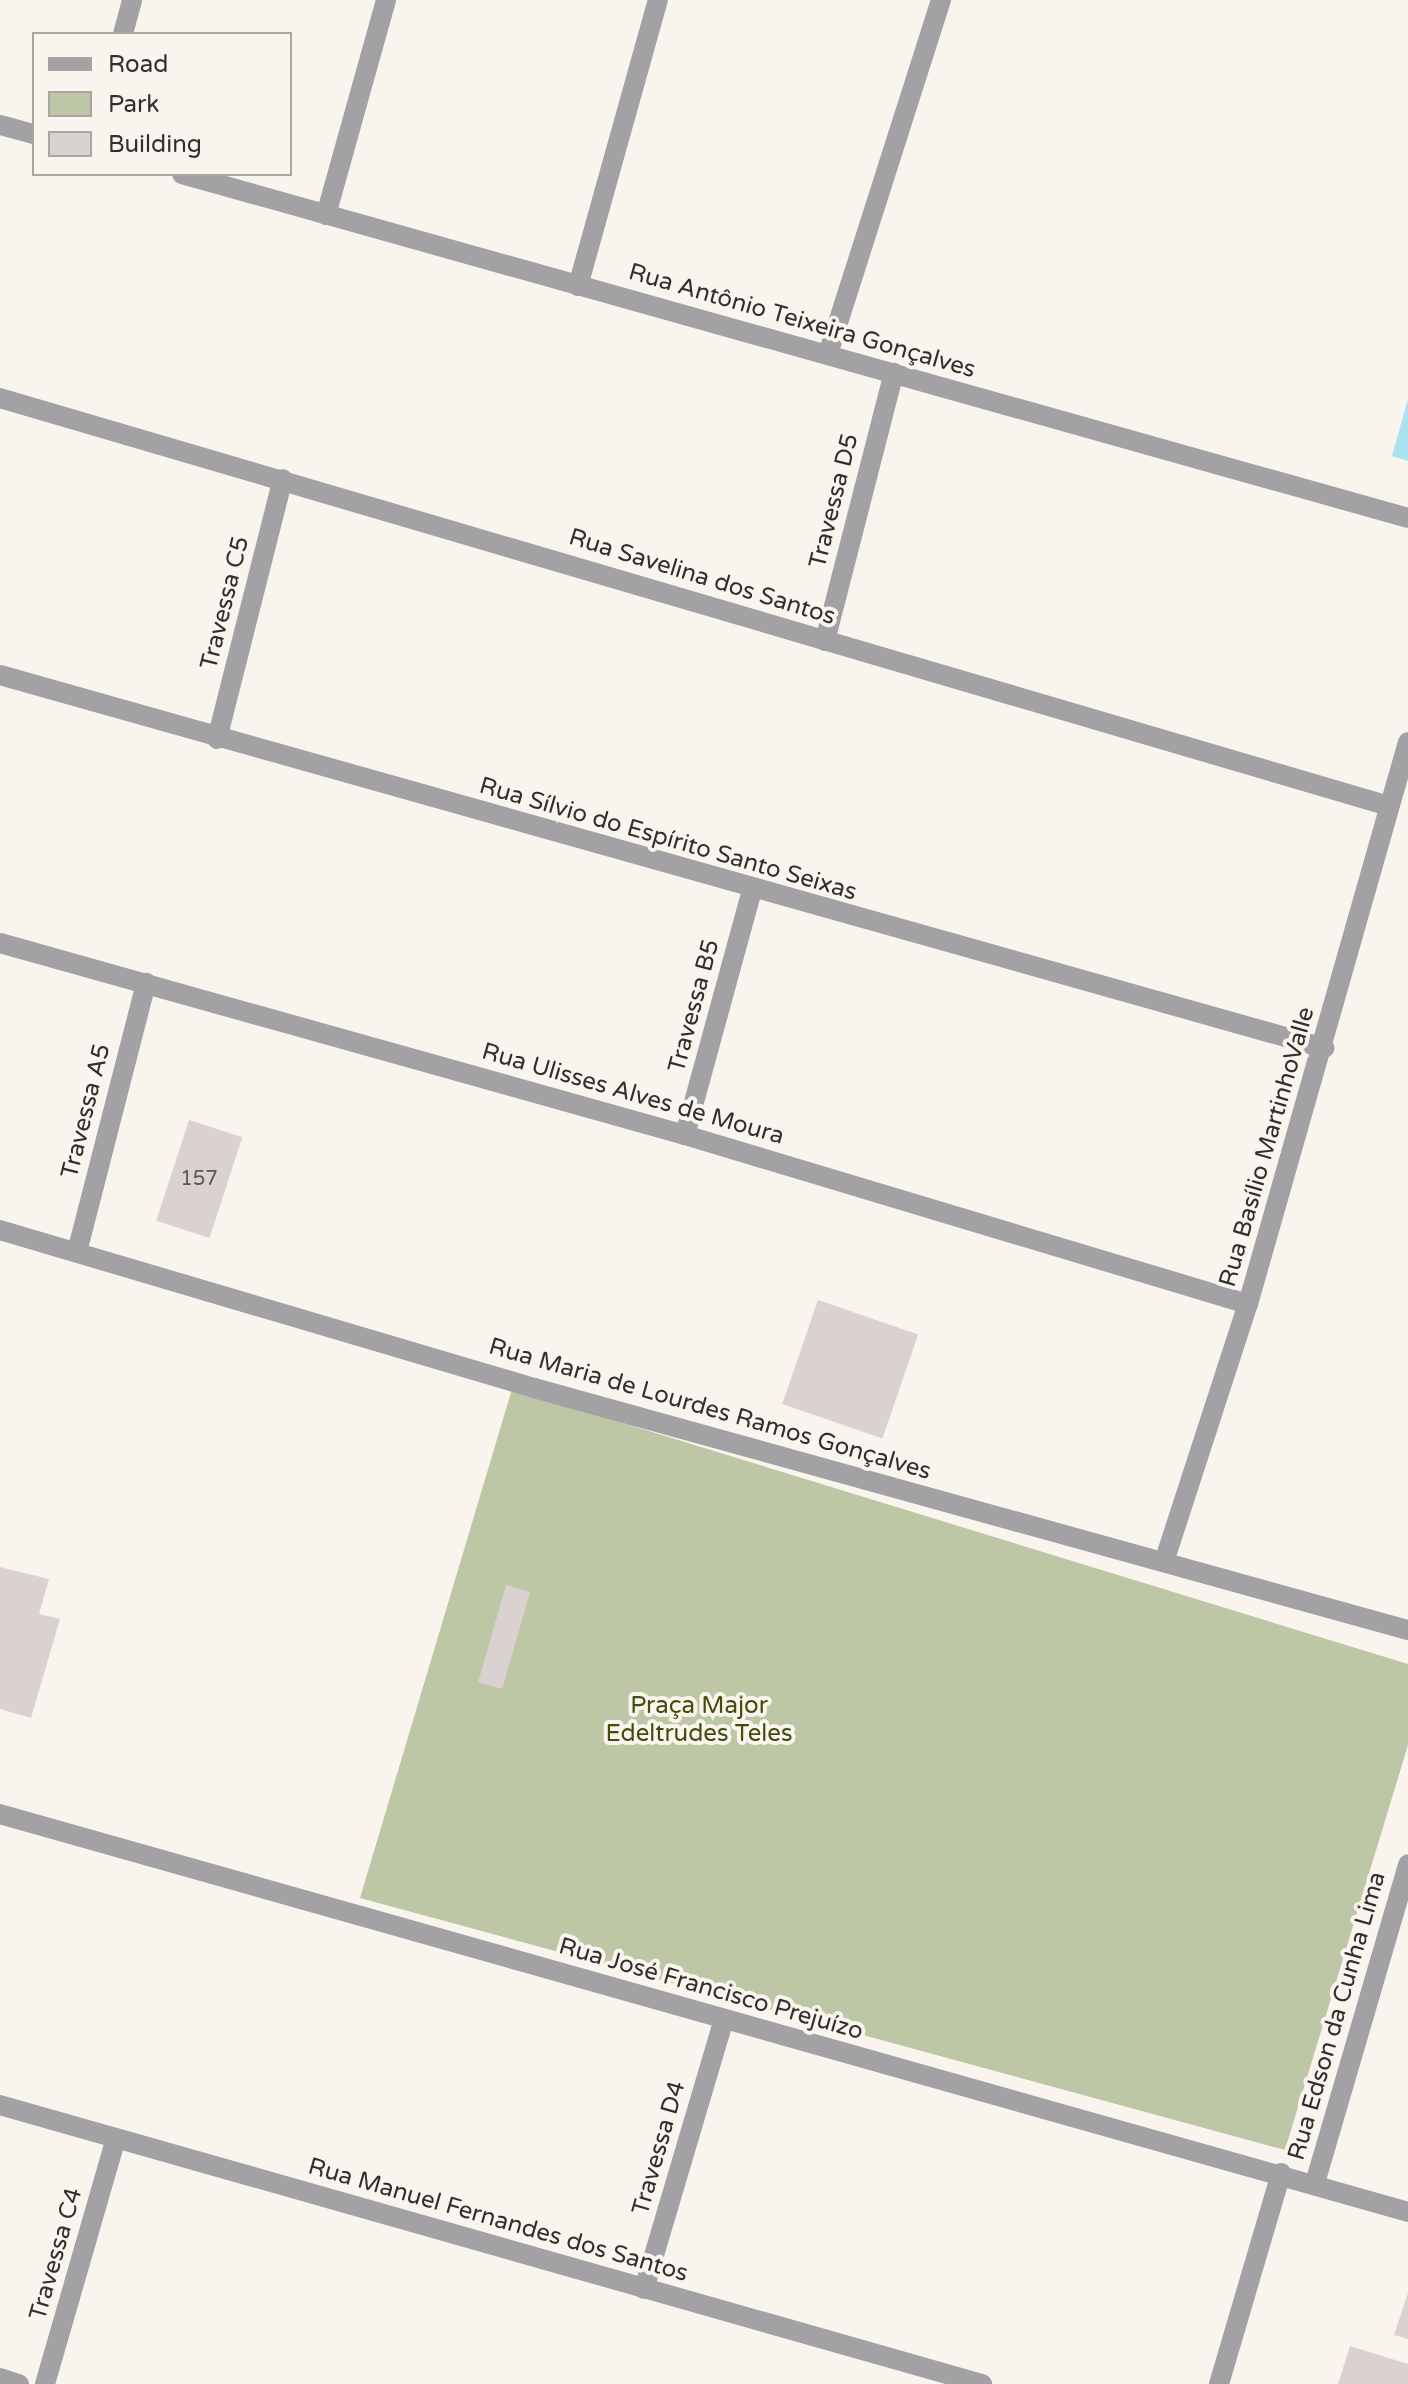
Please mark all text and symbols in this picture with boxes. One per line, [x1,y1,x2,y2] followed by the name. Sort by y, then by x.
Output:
[32,32,292,176] legend
[108,50,168,79] text: Road
[108,90,159,119] text: Park
[108,130,202,159] text: Building
[625,258,979,384] street label: Rua Antônio Teixeira Gonçalves
[803,431,865,571] street label: Travessa D5
[565,523,839,631] street label: Rua Savelina dos Santos
[195,533,255,673] street label: Travessa C5
[476,771,860,907] street label: Rua Sílvio do Espírito Santo Seixas
[662,936,726,1076] street label: Travessa B5
[1213,1004,1321,1290] street label: Rua Basílio MartinhoValle
[479,1037,787,1151] street label: Rua Ulisses Alves de Moura
[55,1041,117,1181] street label: Travessa A5
[180,1167,218,1191] house number: 157
[486,1332,934,1486] street label: Rua Maria de Lourdes Ramos Gonçalves
[606,1692,792,1748] park label: Praça Major Edeltrudes Teles
[1282,1868,1392,2164] street label: Rua Edson da Cunha Lima
[556,1932,866,2046] street label: Rua José Francisco Prejuízo
[626,2078,692,2218] street label: Travessa D4
[305,2152,691,2288] street label: Rua Manuel Fernandes dos Santos
[23,2185,89,2323] street label: Travessa C4

